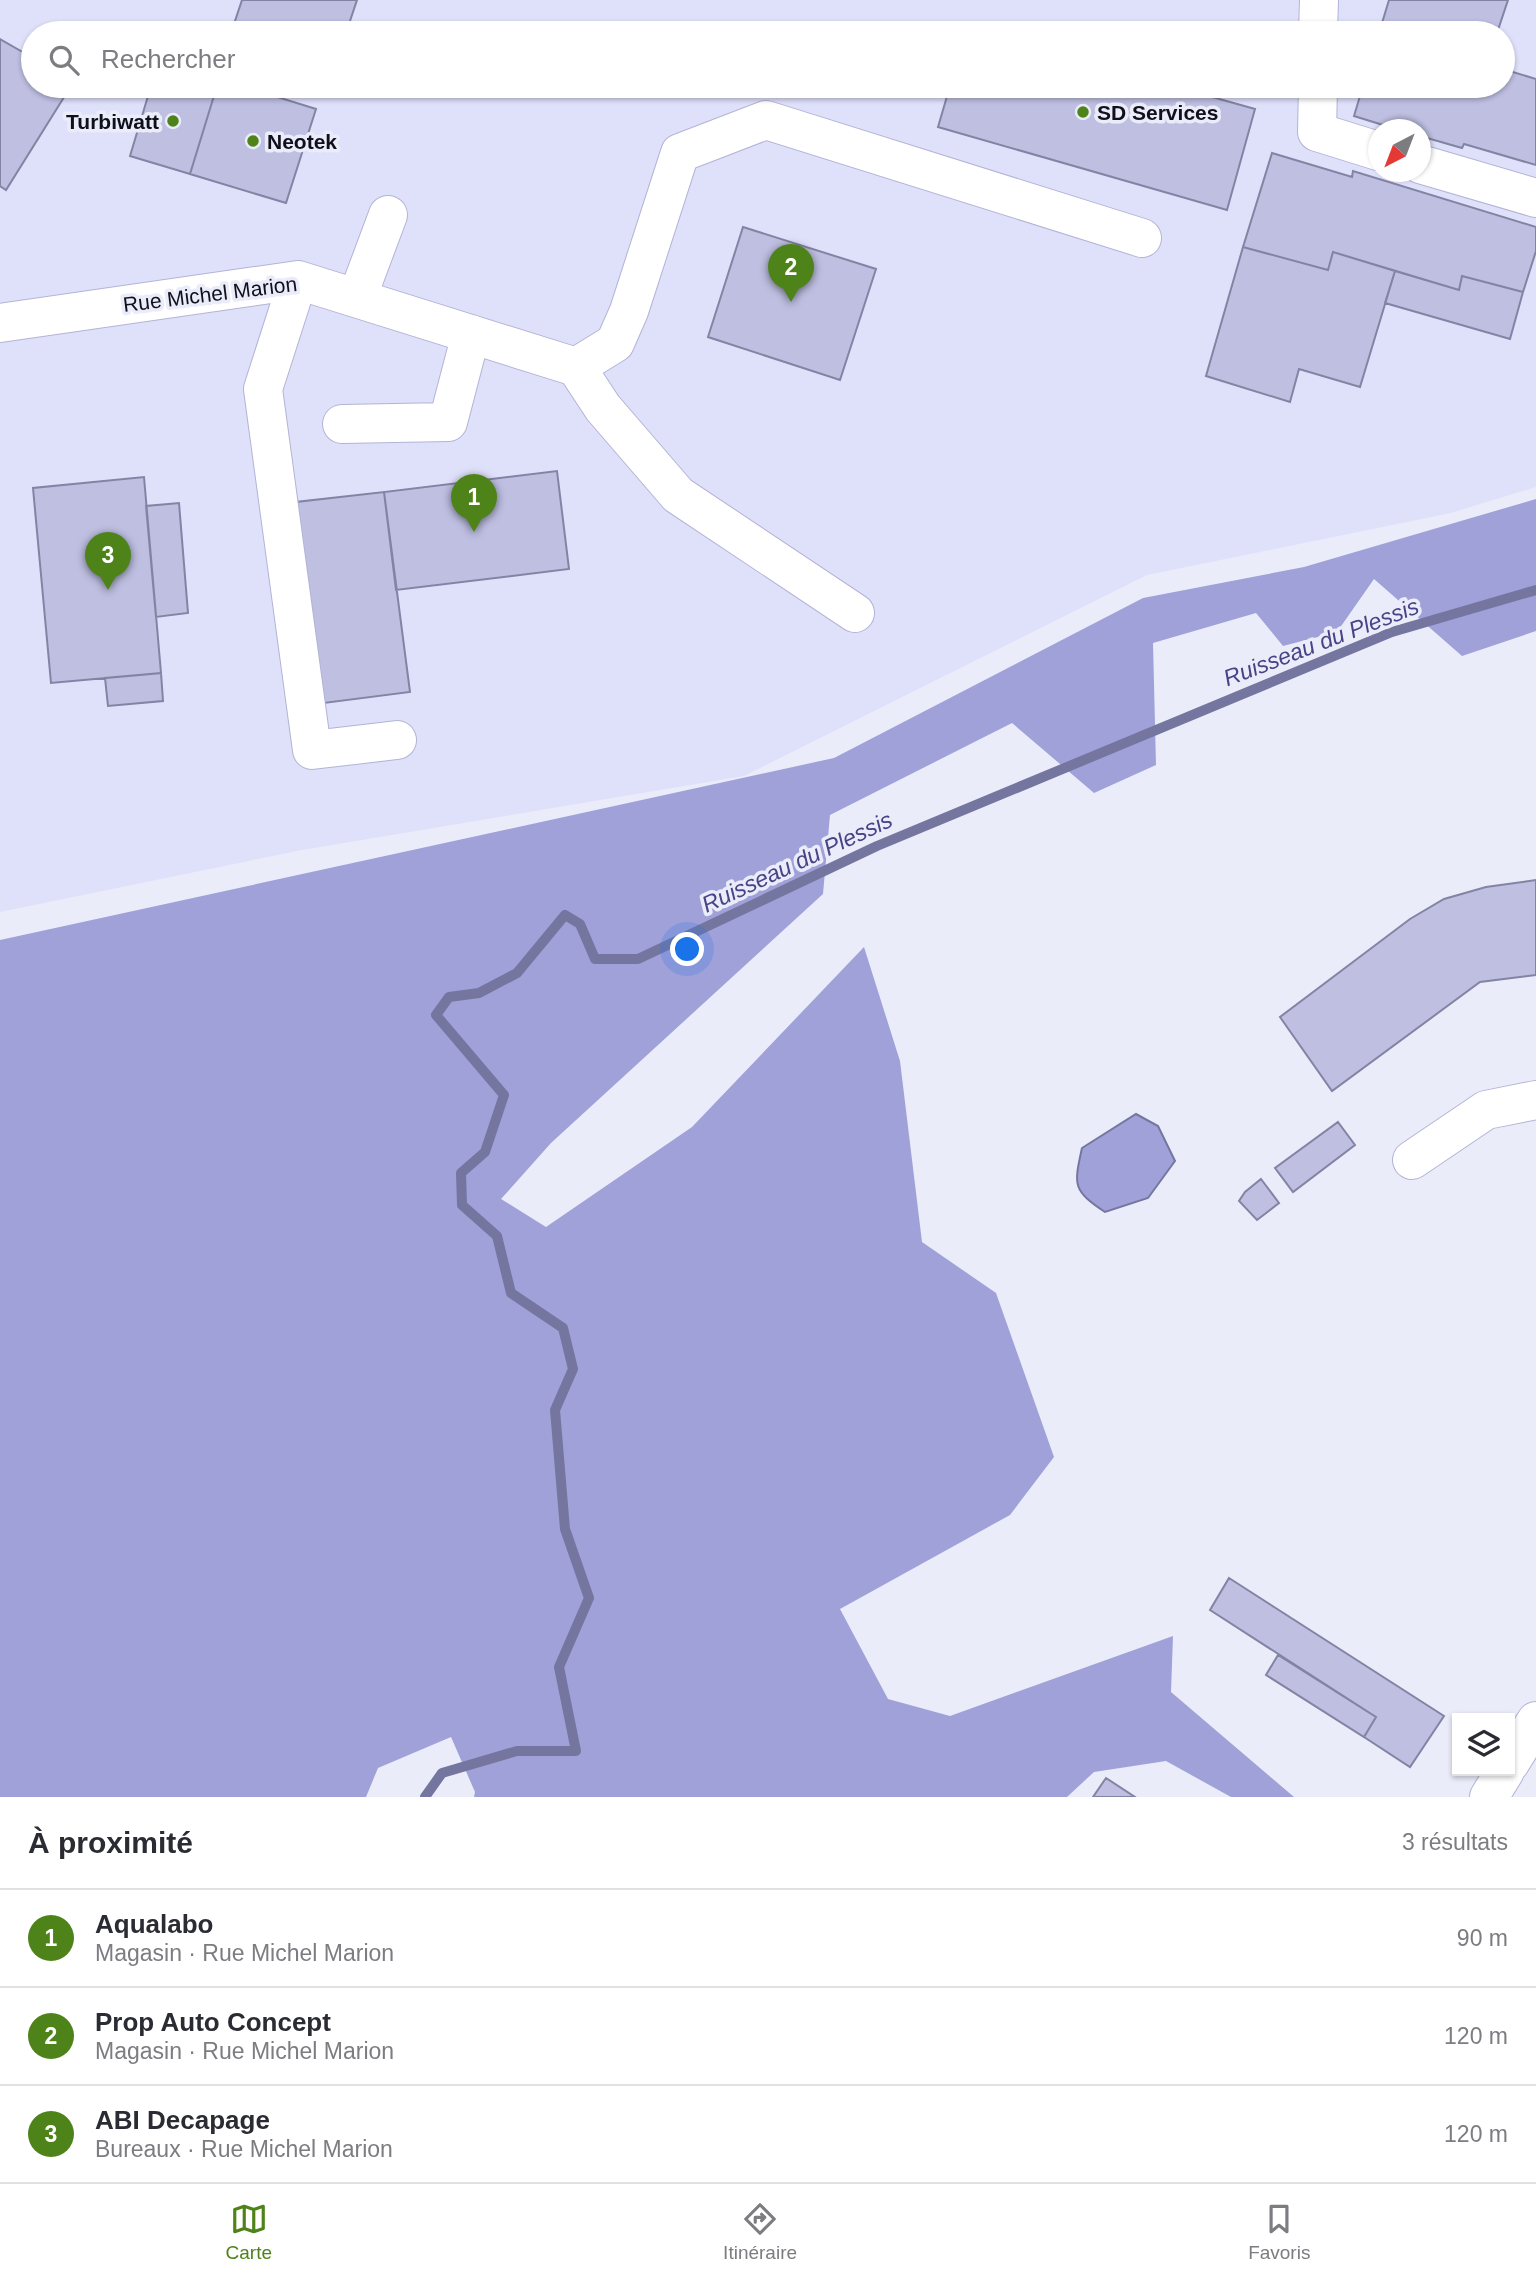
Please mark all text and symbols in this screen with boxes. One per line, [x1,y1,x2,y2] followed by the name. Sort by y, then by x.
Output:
[21,21,1515,98] search box
[45,41,83,79] icon: search
[101,44,235,74] text: Rechercher
[1097,101,1218,124] place label: SD Services
[1075,104,1091,120] marker: SD Services
[66,110,159,133] place label: Turbiwatt
[165,113,181,129] marker: Turbiwatt
[1368,119,1431,182] north arrow
[267,130,337,153] place label: Neotek
[245,133,261,149] marker: Neotek
[768,244,814,302] pin: 2
[122,272,298,316] street label: Rue Michel Marion
[451,474,497,532] pin: 1
[85,532,131,590] pin: 3
[1220,593,1423,691] water label: Ruisseau du Plessis
[698,806,897,918] water label: Ruisseau du Plessis
[670,932,704,966] your location
[1452,1713,1515,1776] map controls
[1452,1713,1515,1776] button: layers
[28,1826,193,1859] text: À proximité
[1402,1829,1508,1855] text: 3 résultats
[95,1909,213,1939] text: Aqualabo
[45,1925,57,1951] text: 1
[1457,1925,1508,1951] text: 90 m
[95,1940,394,1966] text: Magasin · Rue Michel Marion
[95,2007,331,2037] text: Prop Auto Concept
[45,2023,57,2049] text: 2
[1444,2023,1508,2049] text: 120 m
[95,2038,394,2064] text: Magasin · Rue Michel Marion
[95,2105,270,2135] text: ABI Decapage
[45,2121,57,2147] text: 3
[1444,2121,1508,2147] text: 120 m
[95,2136,393,2162] text: Bureaux · Rue Michel Marion
[226,2200,272,2264] tab: Carte
[723,2200,797,2264] tab: Itinéraire
[1248,2200,1310,2264] tab: Favoris

